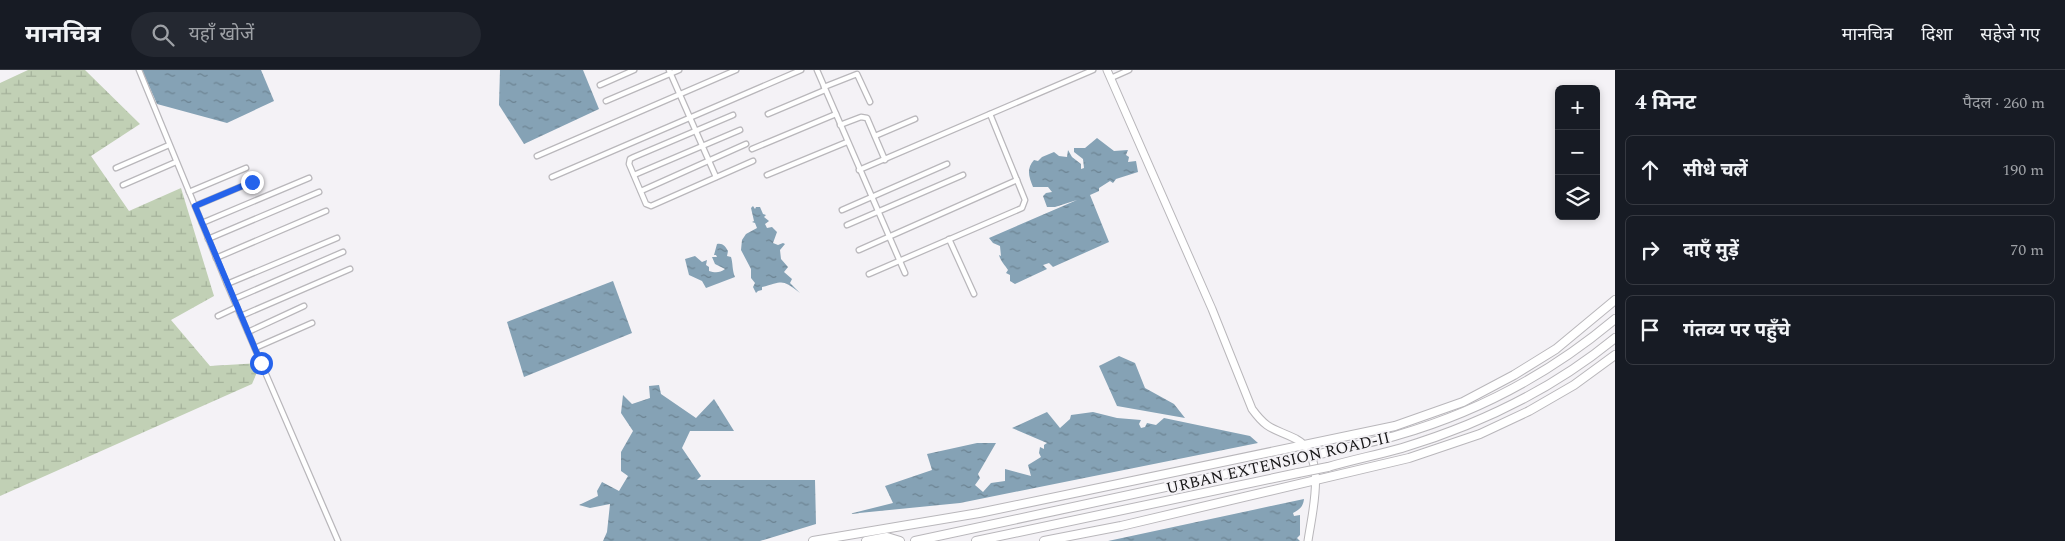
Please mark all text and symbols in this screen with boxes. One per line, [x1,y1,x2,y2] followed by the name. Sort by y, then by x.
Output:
[131,12,481,57] search box
[25,17,101,53] text: मानचित्र
[189,20,254,49] text: यहाँ खोजें
[149,21,177,49] icon: search
[1842,21,1893,48] text: मानचित्र
[1921,21,1952,48] text: दिशा
[1980,21,2040,48] text: सहेजे गए
[1555,85,1600,220] map controls
[1555,85,1600,130] button: +
[1635,87,1696,119] text: 4 मिनट
[1963,91,2045,115] text: पैदल · 260 m
[1555,130,1600,175] button: −
[1636,156,1664,184] icon: ahead
[1683,156,1748,185] text: सीधे चलें
[2002,158,2044,182] text: 190 m
[241,171,264,194] route end
[1555,175,1600,220] button: layers
[1636,236,1664,264] icon: right
[1683,236,1739,265] text: दाएँ मुड़ें
[2010,238,2044,262] text: 70 m
[1636,316,1664,344] icon: arrive
[1683,316,1790,345] text: गंतव्य पर पहुँचे
[250,352,273,375] route start
[1164,426,1392,500] street label: URBAN EXTENSION ROAD-II

